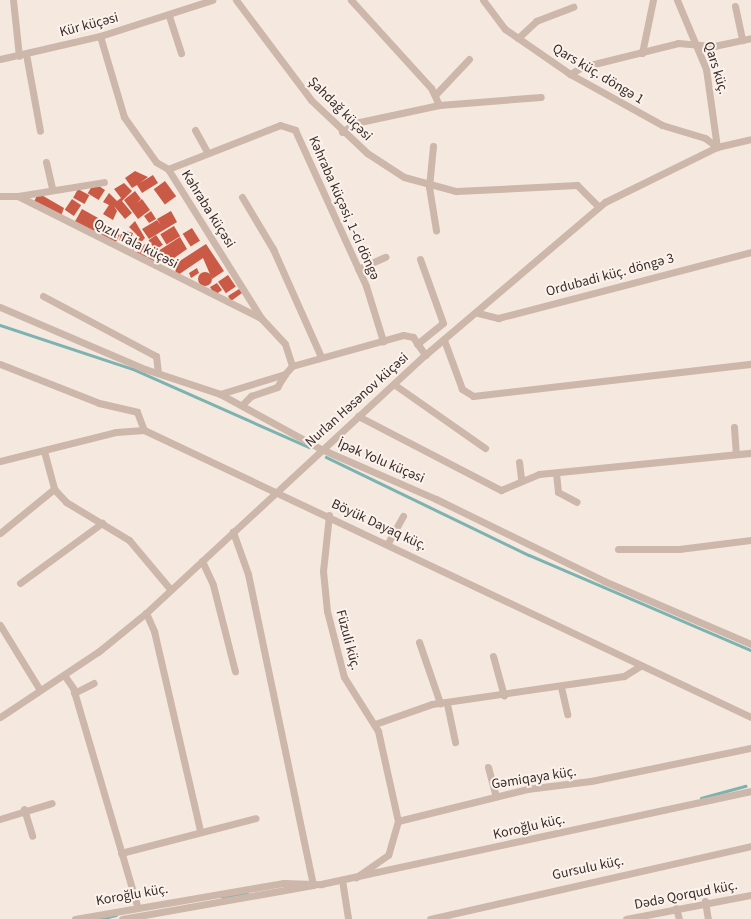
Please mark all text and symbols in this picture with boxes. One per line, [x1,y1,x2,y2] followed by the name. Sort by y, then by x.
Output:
[58,9,120,41] street label: Kür küçəsi
[549,40,647,108] street label: Qars küç. döngə 1
[700,40,732,96] street label: Qars küç.
[304,73,376,145] street label: Şahdağ küçəsi
[305,133,383,283] street label: Kəhraba küçəsi, 1-ci döngə
[177,167,239,251] street label: Kəhraba küçəsi
[91,216,181,272] street label: Qızıl Tala küçəsi
[544,250,676,300] street label: Ordubadi küç. döngə 3
[302,349,412,451] street label: Nurlan Həsənov küçəsi
[335,435,427,487] street label: İpək Yolu küçəsi
[329,496,429,554] street label: Böyük Dayaq küç.
[332,608,364,672] street label: Füzuli küç.
[490,763,578,793] street label: Gəmiqaya küç.
[491,811,567,843] street label: Koroğlu küç.
[551,852,625,884] street label: Gursulu küç.
[633,877,739,913] street label: Dədə Qorqud küç.
[95,880,169,910] street label: Koroğlu küç.

